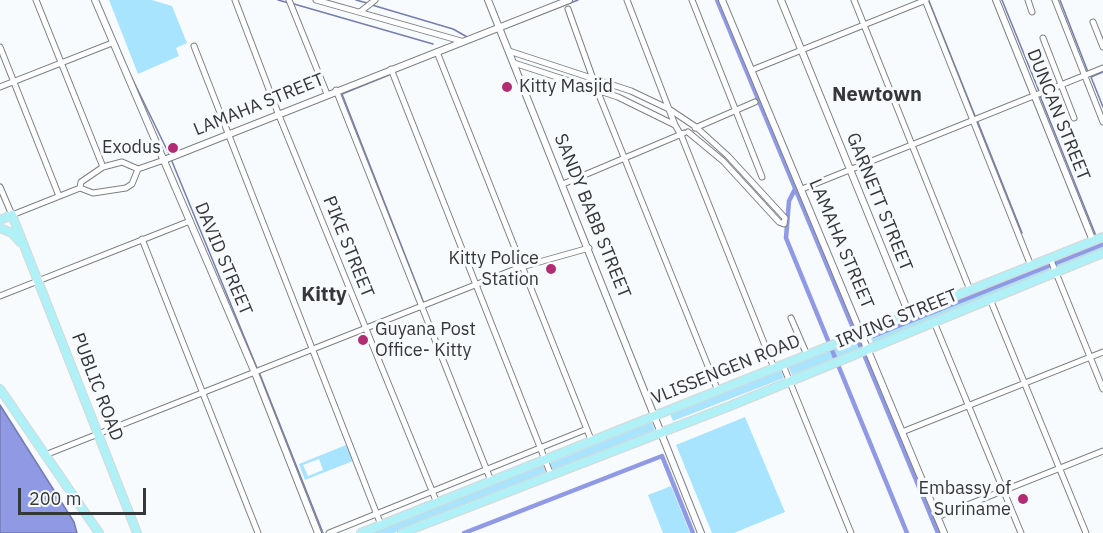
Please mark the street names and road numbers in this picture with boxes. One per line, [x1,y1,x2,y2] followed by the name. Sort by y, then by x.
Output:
[1022,46,1094,184] street label: DUNCAN STREET
[191,69,327,141] street label: LAMAHA STREET
[841,130,917,274] street label: GARNETT STREET
[549,131,635,301] street label: SANDY BABB STREET
[804,176,878,312] street label: LAMAHA STREET
[318,193,378,301] street label: PIKE STREET
[190,199,256,319] street label: DAVID STREET
[833,285,961,353] street label: IRVING STREET
[67,330,127,444] street label: PUBLIC ROAD
[648,330,804,410] street label: VLISSENGEN ROAD

